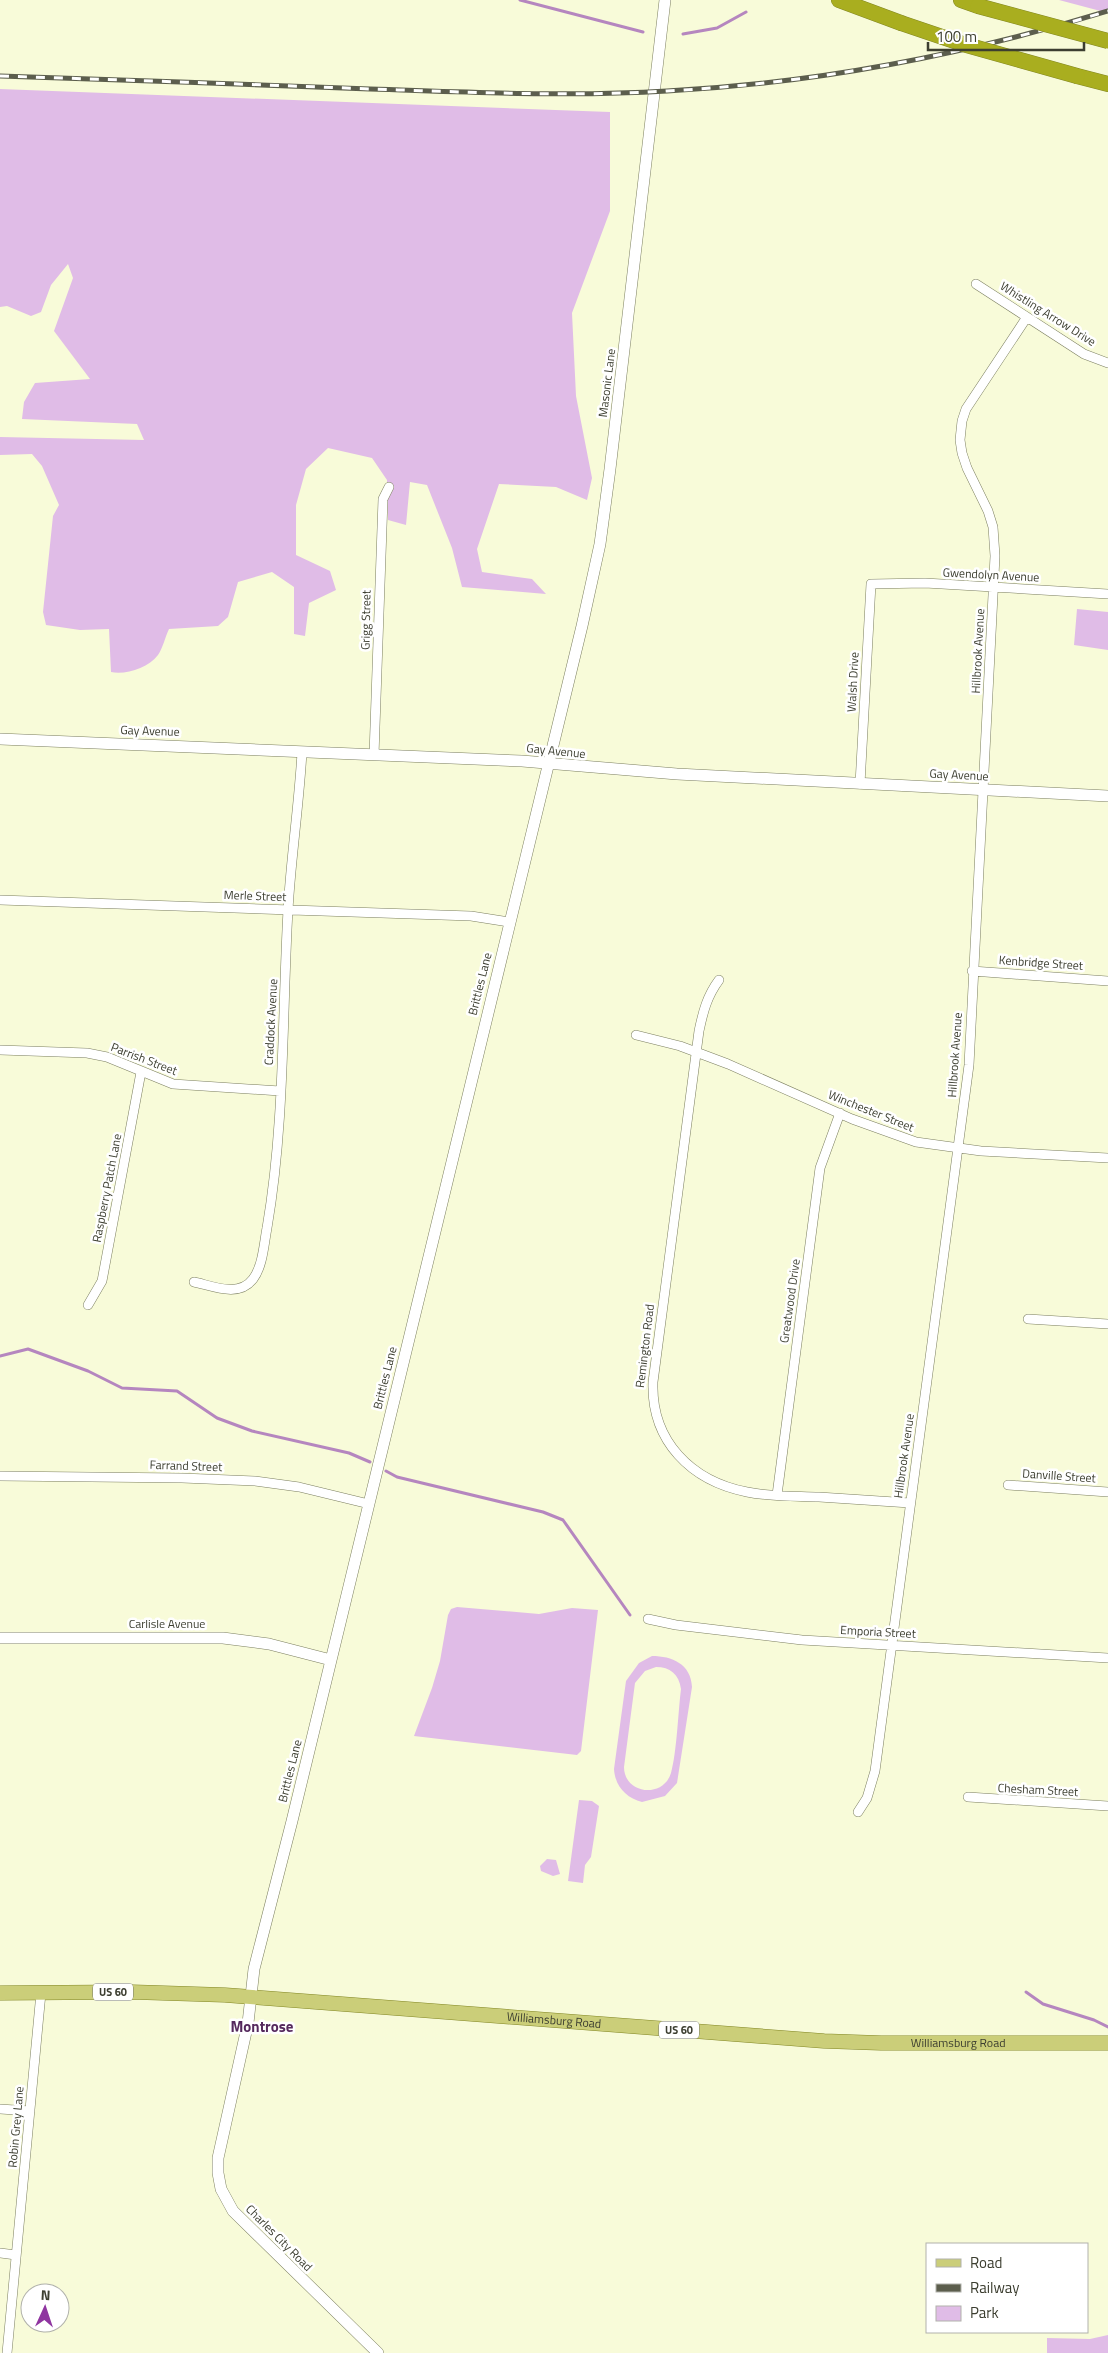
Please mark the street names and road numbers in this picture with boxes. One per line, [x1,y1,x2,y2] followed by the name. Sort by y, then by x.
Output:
[997,276,1100,351] street label: Whistling Arrow Drive
[593,347,620,418] street label: Masonic Lane
[942,562,1040,587] street label: Gwendolyn Avenue
[355,589,376,650] street label: Grigg Street
[966,608,989,694] street label: Hillbrook Avenue
[841,651,864,713] street label: Walsh Drive
[120,720,180,741] street label: Gay Avenue
[526,738,587,763] street label: Gay Avenue
[929,763,989,786] street label: Gay Avenue
[223,885,287,906] street label: Merle Street
[998,950,1085,975] street label: Kenbridge Street
[463,951,496,1017] street label: Brittles Lane
[259,978,282,1066] street label: Craddock Avenue
[942,1012,967,1098] street label: Hillbrook Avenue
[108,1037,181,1080] street label: Parrish Street
[825,1085,918,1137] street label: Winchester Street
[87,1132,126,1244] street label: Raspberry Patch Lane
[774,1258,805,1344] street label: Greatwood Drive
[630,1303,659,1389] street label: Remington Road
[368,1345,401,1411] street label: Brittles Lane
[888,1412,919,1499] street label: Hillbrook Avenue
[149,1455,223,1476] street label: Farrand Street
[1022,1463,1097,1488] street label: Danville Street
[129,1614,205,1633] street label: Carlisle Avenue
[840,1620,917,1643] street label: Emporia Street
[273,1738,306,1804] street label: Brittles Lane
[997,1778,1080,1801] street label: Chesham Street
[93,1984,133,2000] road number: US 60
[506,2007,602,2033] street label: Williamsburg Road
[659,2022,699,2038] road number: US 60
[911,2033,1006,2052] street label: Williamsburg Road
[2,2085,29,2168] street label: Robin Grey Lane
[242,2200,317,2275] street label: Charles City Road

